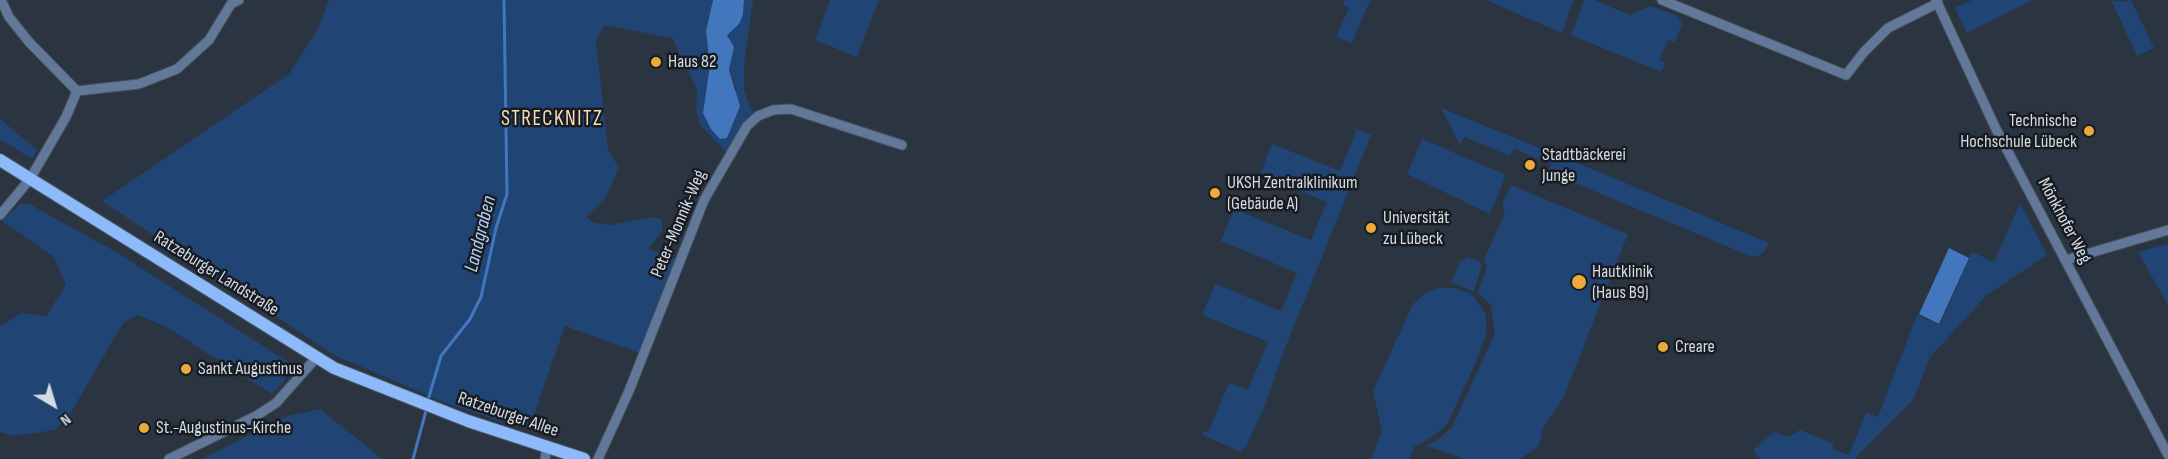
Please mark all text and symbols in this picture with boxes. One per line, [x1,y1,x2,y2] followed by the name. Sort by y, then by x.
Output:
[668,51,716,73] place label: Haus 82
[649,55,663,69] marker: Haus 82
[501,107,603,133] district label: STRECKNITZ
[1960,110,2077,152] place label: Technische Hochschule Lübeck
[2082,124,2096,138] marker: Technische Hochschule Lübeck
[1542,144,1626,186] place label: Stadtbäckerei Junge
[1523,158,1537,172] marker: Stadtbäckerei Junge
[647,167,711,281] street label: Peter-Monnik-Weg
[1227,172,1357,214] place label: UKSH Zentralklinikum (Gebäude A)
[2032,175,2096,267] street label: Mönkhofer Weg
[1208,186,1222,200] marker: UKSH Zentralklinikum (Gebäude A)
[460,193,502,275] water label: Landgraben
[1383,207,1450,250] place label: Universität zu Lübeck
[1364,221,1378,235] marker: Universität zu Lübeck
[149,227,283,321] street label: Ratzeburger Landstraße
[1592,261,1653,304] place label: Hautklinik (Haus B9)
[1570,273,1588,291] marker: Hautklinik (Haus B9)
[1675,336,1715,358] place label: Creare
[1656,340,1670,354] marker: Creare
[198,358,303,380] place label: Sankt Augustinus
[179,362,193,376] marker: Sankt Augustinus
[24,375,84,435] north arrow
[455,388,561,442] street label: Ratzeburger Allee
[56,409,75,430] text: N
[156,417,291,439] place label: St.-Augustinus-Kirche
[137,421,151,435] marker: St.-Augustinus-Kirche

